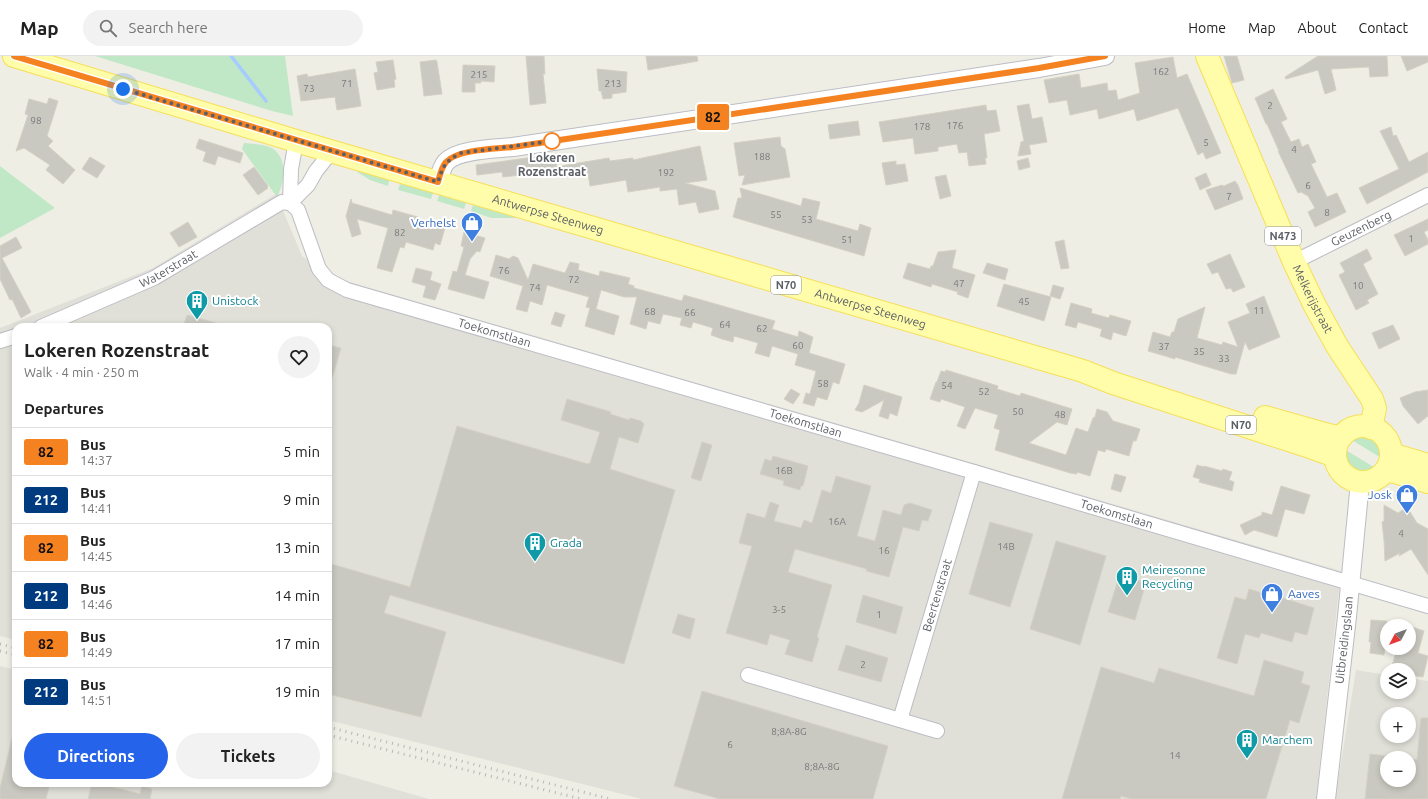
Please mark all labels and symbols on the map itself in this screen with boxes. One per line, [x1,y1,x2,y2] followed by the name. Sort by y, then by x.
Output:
[1153,66,1169,77] house number: 162
[471,69,487,80] house number: 215
[341,78,353,89] house number: 71
[605,78,621,89] house number: 213
[113,79,133,99] your location
[303,83,315,94] house number: 73
[1267,100,1273,111] house number: 2
[695,104,731,130] line badge: 82
[30,115,42,126] house number: 98
[947,120,964,131] house number: 176
[914,121,931,132] house number: 178
[543,132,561,150] marker: Lokeren Rozenstraat
[1203,137,1209,148] house number: 5
[1291,144,1297,155] house number: 4
[518,151,586,178] place label: Lokeren Rozenstraat
[754,151,771,162] house number: 188
[658,167,674,178] house number: 192
[1305,180,1311,191] house number: 6
[1226,191,1232,202] house number: 7
[491,192,605,237] street label: Antwerpse Steenweg
[1324,207,1330,218] house number: 8
[1329,208,1393,248] street label: Geuzenberg
[770,209,782,220] house number: 55
[459,210,485,243] shop icon: Verhelst
[801,214,813,225] house number: 53
[411,216,456,229] place label: Verhelst
[394,227,406,238] house number: 82
[1265,227,1301,245] road number: N473
[1408,233,1414,244] house number: 1
[841,234,853,245] house number: 51
[137,247,200,290] street label: Waterstraat
[1290,263,1336,335] street label: Melkerijstraat
[498,265,510,276] house number: 76
[568,274,580,285] house number: 72
[771,276,801,294] road number: N70
[953,278,965,289] house number: 47
[1352,280,1364,291] house number: 10
[529,282,541,293] house number: 74
[813,286,928,331] street label: Antwerpse Steenweg
[184,288,210,321] building icon: Unistock
[212,294,259,307] place label: Unistock
[1018,296,1030,307] house number: 45
[1253,305,1265,316] house number: 11
[644,306,656,317] house number: 68
[684,307,696,318] house number: 66
[457,316,533,349] street label: Toekomstlaan
[719,319,731,330] house number: 64
[756,323,768,334] house number: 62
[792,340,804,351] house number: 60
[1158,341,1170,352] house number: 37
[1193,346,1205,357] house number: 35
[1218,353,1230,364] house number: 33
[817,378,829,389] house number: 58
[941,380,953,391] house number: 54
[978,386,990,397] house number: 52
[768,406,844,439] street label: Toekomstlaan
[1012,406,1024,417] house number: 50
[1054,409,1066,420] house number: 48
[1226,416,1256,434] road number: N70
[775,465,793,476] house number: 16B
[1394,482,1420,515] shop icon: Josk
[1368,488,1392,501] place label: Josk
[1079,497,1155,531] street label: Toekomstlaan
[828,516,846,527] house number: 16A
[1398,528,1404,539] house number: 4
[522,530,548,563] building icon: Grada
[550,536,582,549] place label: Grada
[997,541,1015,552] house number: 14B
[878,545,890,556] house number: 16
[920,557,954,633] street label: Beertenstraat
[1142,563,1206,590] place label: Meiresonne Recycling
[1114,564,1140,597] building icon: Meiresonne Recycling
[1259,581,1285,614] shop icon: Aaves
[1288,587,1320,600] place label: Aaves
[1332,595,1355,685] street label: Uitbreidingslaan
[772,604,786,615] house number: 3-5
[876,609,882,620] house number: 1
[1380,619,1416,655] north arrow
[860,659,866,670] house number: 2
[771,726,807,737] house number: 8;8A-8G
[1234,727,1260,760] building icon: Marchem
[1262,733,1313,746] place label: Marchem
[727,739,733,750] house number: 6
[1169,750,1181,761] house number: 14
[804,761,840,772] house number: 8;8A-8G

